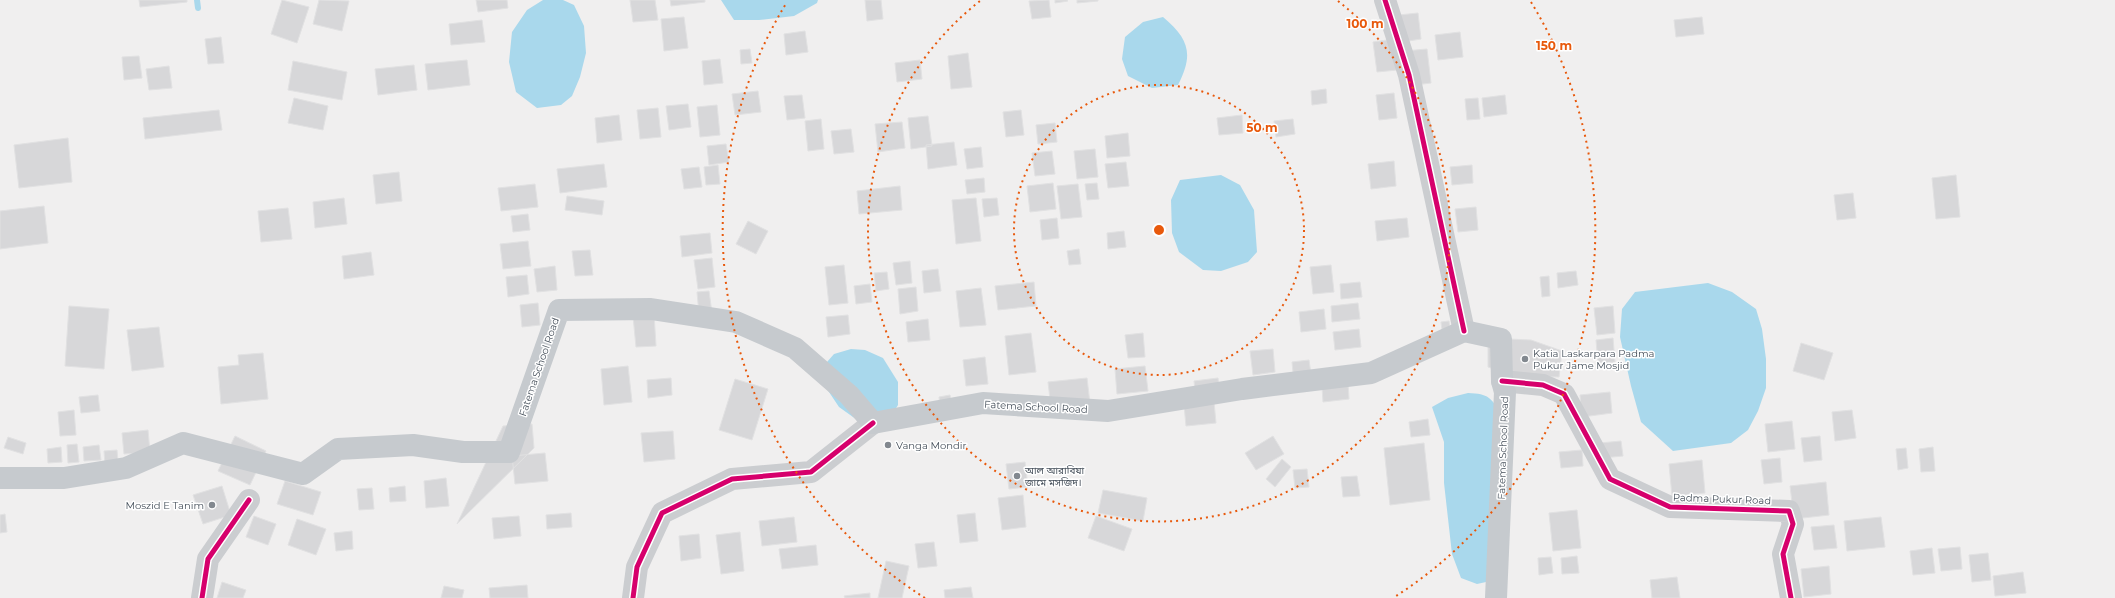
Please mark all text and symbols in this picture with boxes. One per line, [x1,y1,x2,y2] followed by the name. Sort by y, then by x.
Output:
[1347,16,1383,31] text: 100 m
[1536,38,1572,53] text: 150 m
[1246,120,1278,135] text: 50 m
[1152,223,1166,237] centre of rings
[516,316,562,418] street label: Fatema School Road
[1533,347,1655,372] place label: Katia Laskarpara Padma Pukur Jame Mosjid
[1520,354,1530,364] marker: Katia Laskarpara Padma Pukur Jame Mosjid
[1495,396,1511,500] street label: Fatema School Road
[984,398,1088,416] street label: Fatema School Road
[896,439,967,452] place label: Vanga Mondir
[883,440,893,450] marker: Vanga Mondir
[1024,464,1085,489] place label: আল আরাবিয়া জামে মসজিদ।
[1012,471,1022,481] marker: আল আরাবিয়া জামে মসজিদ।
[1673,491,1771,507] street label: Padma Pukur Road
[125,499,204,512] place label: Moszid E Tanim
[207,500,217,510] marker: Moszid E Tanim

